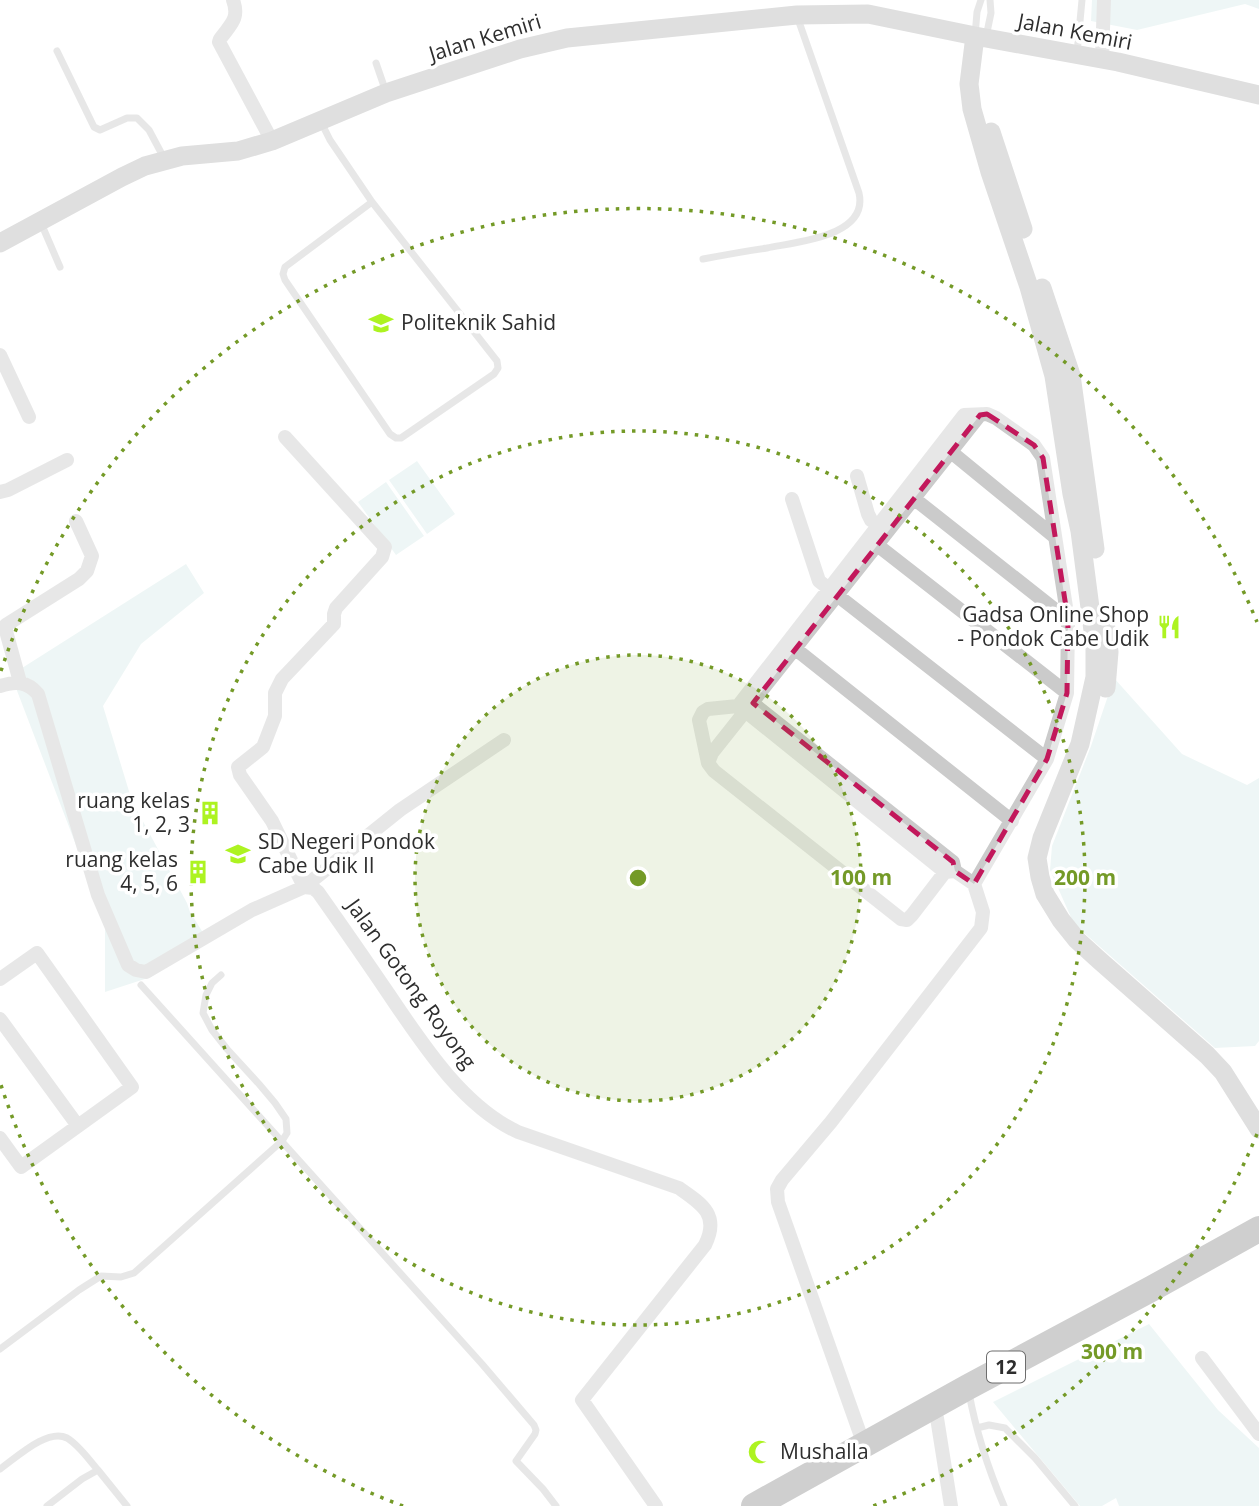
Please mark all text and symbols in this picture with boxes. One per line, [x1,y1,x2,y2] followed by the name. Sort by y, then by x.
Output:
[1014,6,1135,56] street label: Jalan Kemiri
[423,7,544,68] street label: Jalan Kemiri
[401,308,556,336] place label: Politeknik Sahid
[367,309,395,337] school or university icon: Politeknik Sahid
[957,600,1149,652] place label: Gadsa Online Shop - Pondok Cabe Udik
[1155,613,1183,641] restaurant icon: Gadsa Online Shop - Pondok Cabe Udik
[77,786,190,838] place label: ruang kelas 1, 2, 3
[196,799,224,827] building icon: ruang kelas 1, 2, 3
[258,827,435,879] place label: SD Negeri Pondok Cabe Udik II
[224,840,252,868] school or university icon: SD Negeri Pondok Cabe Udik II
[65,845,178,897] place label: ruang kelas 4, 5, 6
[184,858,212,886] building icon: ruang kelas 4, 5, 6
[830,863,892,891] text: 100 m
[1054,863,1116,891] text: 200 m
[626,866,650,890] centre of rings
[340,891,483,1074] street label: Jalan Gotong Royong
[1081,1337,1143,1365] text: 300 m
[987,1352,1025,1382] road number: 12
[780,1437,869,1465] place label: Mushalla
[746,1438,774,1466] mosque icon: Mushalla

